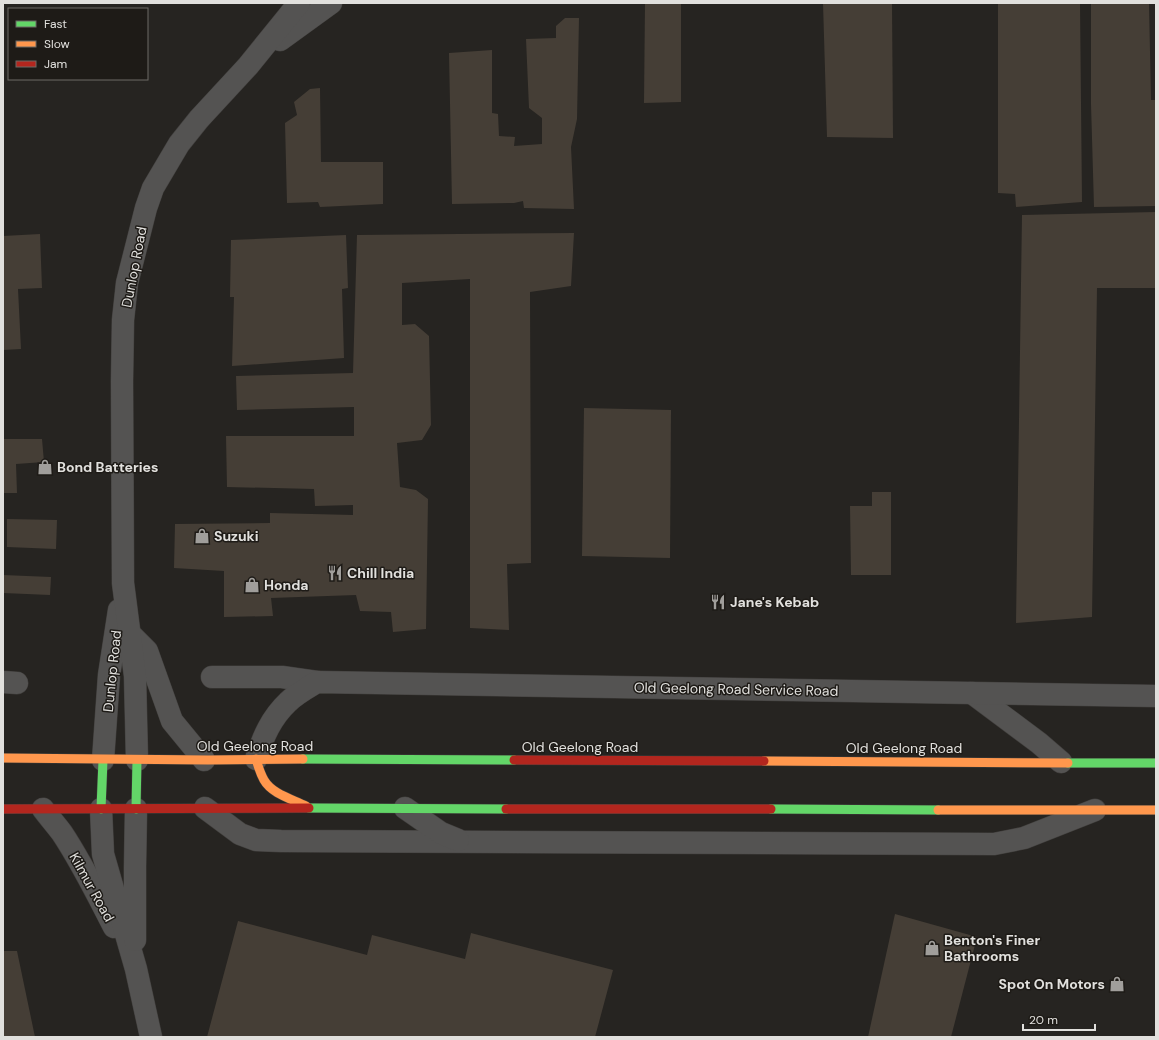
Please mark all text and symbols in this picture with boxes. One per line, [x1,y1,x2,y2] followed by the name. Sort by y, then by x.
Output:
[8,8,148,80] legend
[44,16,67,32] text: Fast
[44,36,70,52] text: Slow
[44,56,67,72] text: Jam
[117,225,151,309] street label: Dunlop Road
[36,458,54,476] shop icon: Bond Batteries
[57,458,158,476] place label: Bond Batteries
[193,527,211,545] shop icon: Suzuki
[214,527,259,545] place label: Suzuki
[326,564,344,582] restaurant icon: Chill India
[347,564,414,582] place label: Chill India
[243,576,261,594] shop icon: Honda
[264,576,309,594] place label: Honda
[709,593,727,611] restaurant icon: Jane's Kebab
[730,593,819,611] place label: Jane's Kebab
[99,629,125,713] street label: Dunlop Road
[634,678,838,700] street label: Old Geelong Road Service Road
[197,737,313,755] street label: Old Geelong Road
[522,738,638,756] street label: Old Geelong Road
[846,739,962,757] street label: Old Geelong Road
[66,849,118,925] street label: Kilmur Road
[944,931,1041,965] place label: Benton's Finer Bathrooms
[923,939,941,957] shop icon: Benton's Finer Bathrooms
[999,975,1105,993] place label: Spot On Motors
[1108,975,1126,993] shop icon: Spot On Motors
[1023,1006,1095,1032] scale bar
[1029,1012,1058,1028] text: 20 m

